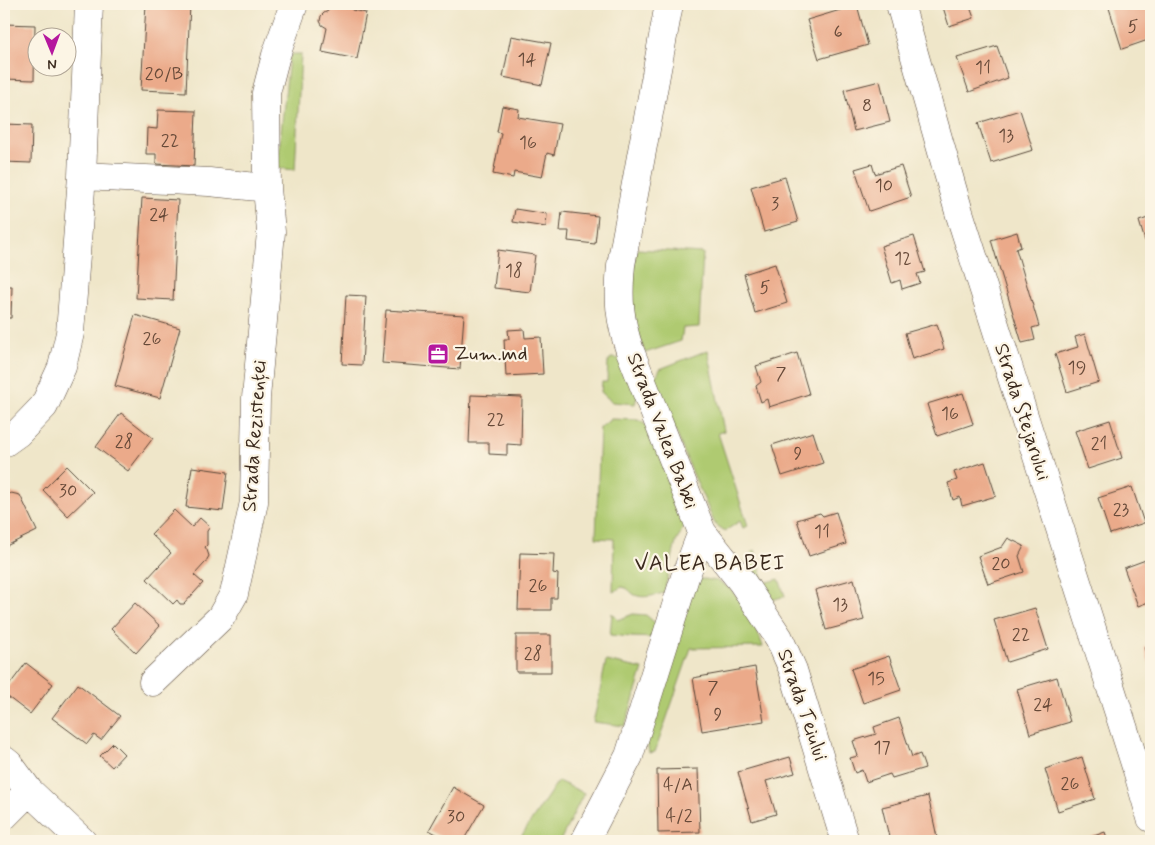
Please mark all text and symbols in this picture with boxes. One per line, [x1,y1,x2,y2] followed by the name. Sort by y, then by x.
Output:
[1128,15,1139,39] house number: 5
[833,20,843,44] house number: 6
[28,28,78,78] north arrow
[518,48,537,72] house number: 14
[47,55,57,73] text: N
[975,56,991,80] house number: 11
[145,62,183,86] house number: 20/B
[862,94,872,118] house number: 8
[998,124,1014,148] house number: 13
[161,129,179,153] house number: 22
[519,131,537,155] house number: 16
[875,174,893,198] house number: 10
[771,192,779,216] house number: 3
[149,203,169,227] house number: 24
[894,247,912,271] house number: 12
[505,259,523,283] house number: 18
[760,276,771,300] house number: 5
[143,327,161,351] house number: 26
[987,340,1057,484] street label: Strada Stejarului
[454,341,528,368] place label: Zum.md
[426,342,450,366] office icon: Zum.md
[620,349,704,513] street label: Strada Valea Babei
[1068,356,1086,380] house number: 19
[236,359,274,513] street label: Strada Rezistenței
[776,362,787,386] house number: 7
[941,402,959,426] house number: 16
[487,408,505,432] house number: 22
[115,430,133,454] house number: 28
[1091,432,1107,456] house number: 21
[794,442,803,466] house number: 9
[59,479,77,503] house number: 30
[1113,498,1130,522] house number: 23
[814,520,830,544] house number: 11
[635,550,786,578] district label: VALEA BABEI
[991,552,1011,576] house number: 20
[529,574,547,598] house number: 26
[832,593,848,617] house number: 13
[1012,623,1030,647] house number: 22
[524,642,542,666] house number: 28
[770,646,834,764] street label: Strada Teiului
[867,667,885,691] house number: 15
[708,676,719,700] house number: 7
[1033,693,1053,717] house number: 24
[714,703,723,727] house number: 9
[873,736,891,760] house number: 17
[1061,772,1079,796] house number: 26
[663,773,693,797] house number: 4/A
[665,804,693,828] house number: 4/2
[447,805,465,829] house number: 30

